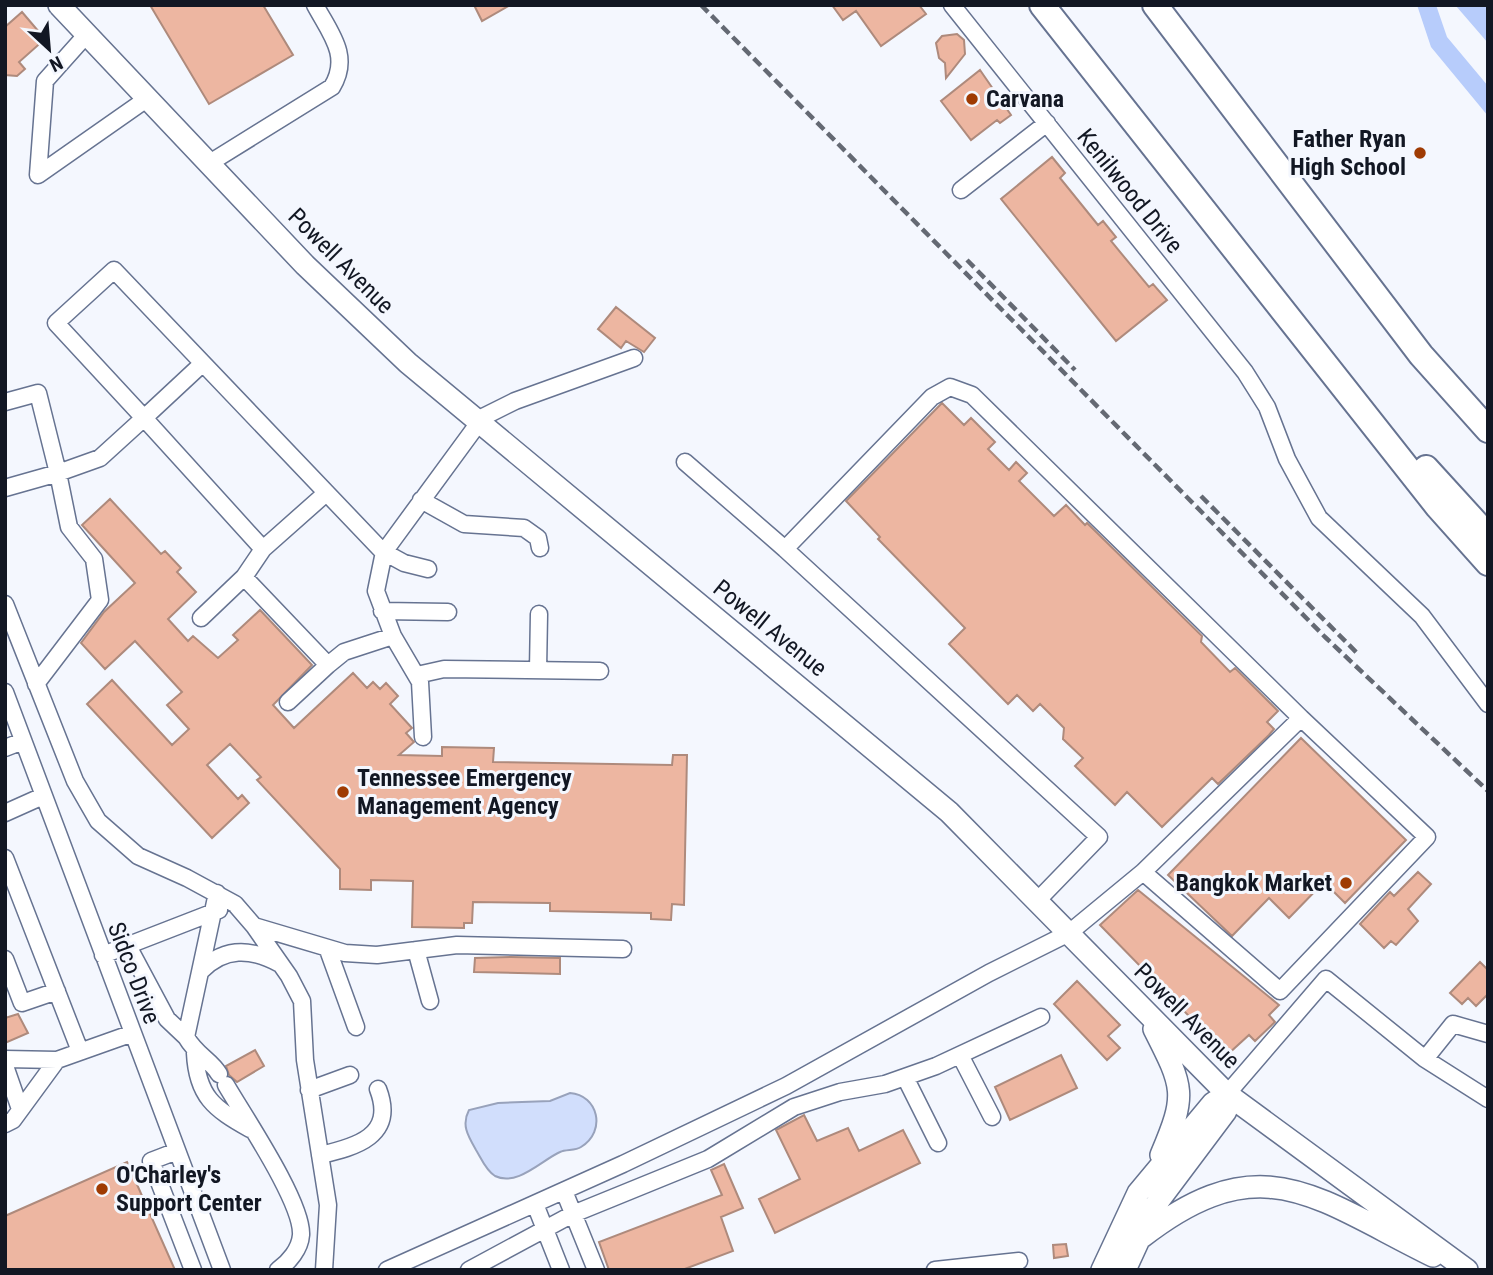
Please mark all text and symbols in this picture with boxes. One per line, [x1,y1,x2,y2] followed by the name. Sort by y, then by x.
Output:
[14,14,84,84] north arrow
[46,51,67,77] text: N
[986,85,1064,113] place label: Carvana
[964,91,980,107] marker: Carvana
[1071,123,1189,259] street label: Kenilwood Drive
[1290,125,1406,181] place label: Father Ryan High School
[1412,145,1428,161] marker: Father Ryan High School
[282,202,400,320] street label: Powell Avenue
[708,574,832,682] street label: Powell Avenue
[357,764,572,820] place label: Tennessee Emergency Management Agency
[335,784,351,800] marker: Tennessee Emergency Management Agency
[1175,869,1332,897] place label: Bangkok Market
[1338,875,1354,891] marker: Bangkok Market
[102,918,166,1028] street label: Sidco Drive
[1128,957,1246,1075] street label: Powell Avenue
[116,1161,262,1217] place label: O'Charley's Support Center
[94,1181,110,1197] marker: O'Charley's Support Center

